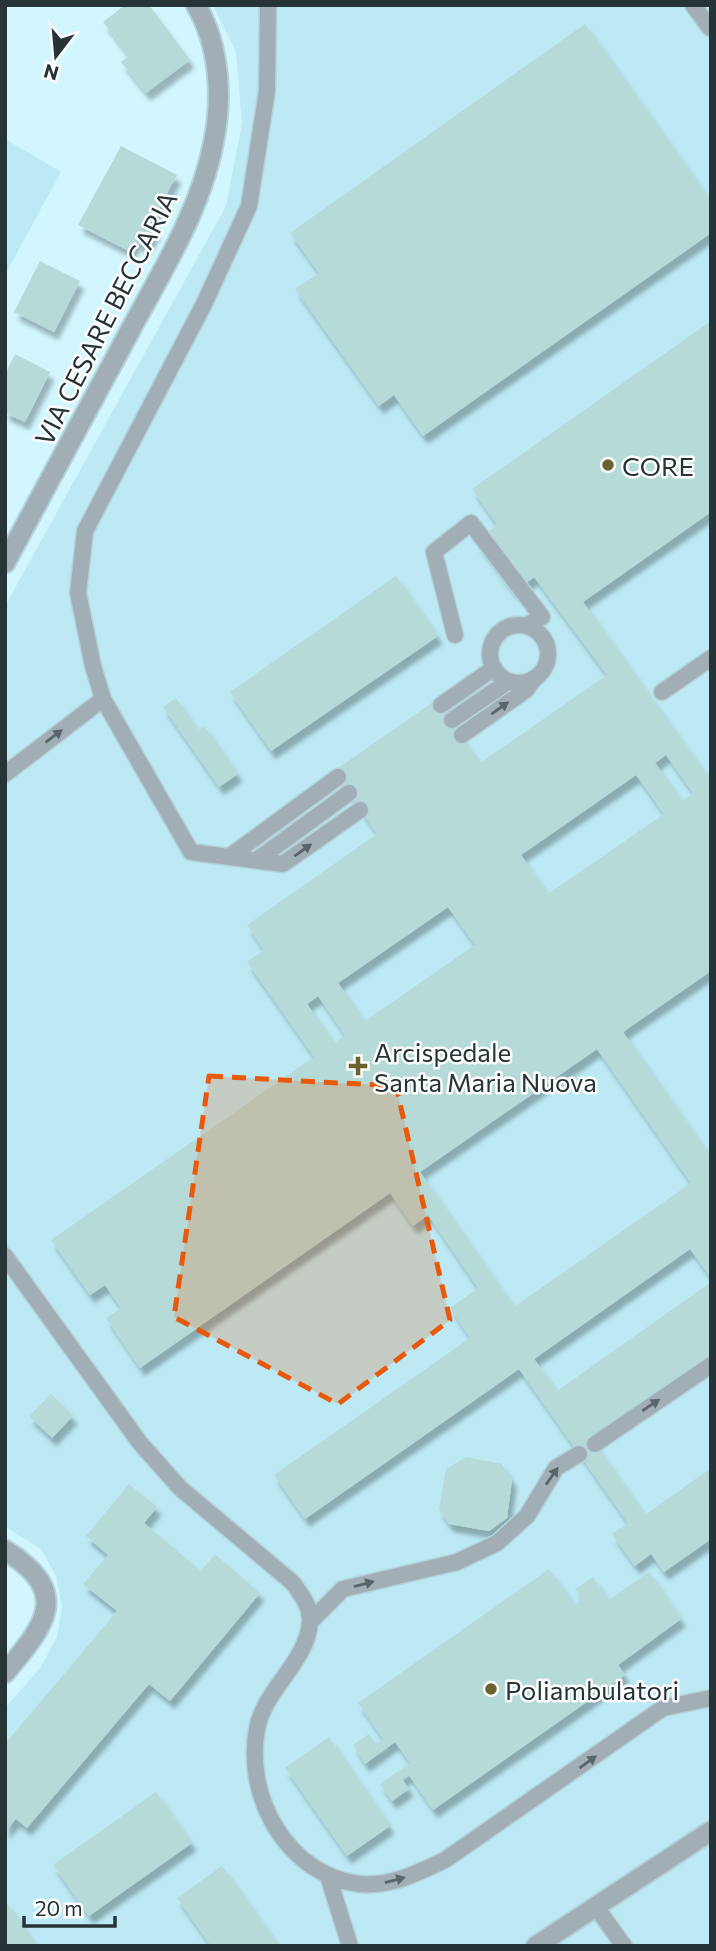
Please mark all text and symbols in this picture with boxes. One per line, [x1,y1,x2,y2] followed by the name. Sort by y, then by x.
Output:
[21,21,91,91] north arrow
[41,60,61,86] text: N
[27,186,183,450] street label: VIA CESARE BECCARIA
[622,450,694,481] place label: CORE
[600,457,616,473] marker: CORE
[491,701,509,715] one-way arrow
[45,729,63,744] one-way arrow
[294,843,312,857] one-way arrow
[374,1036,597,1097] place label: Arcispedale Santa Maria Nuova
[348,1056,368,1076] marker: Arcispedale Santa Maria Nuova
[642,1398,660,1412] one-way arrow
[545,1467,559,1485] one-way arrow
[353,1578,375,1589] one-way arrow
[505,1674,679,1705] place label: Poliambulatori
[483,1681,499,1697] marker: Poliambulatori
[578,1755,597,1769] one-way arrow
[385,1875,406,1885] one-way arrow
[24,1884,116,1928] scale bar
[35,1895,83,1920] text: 20 m

